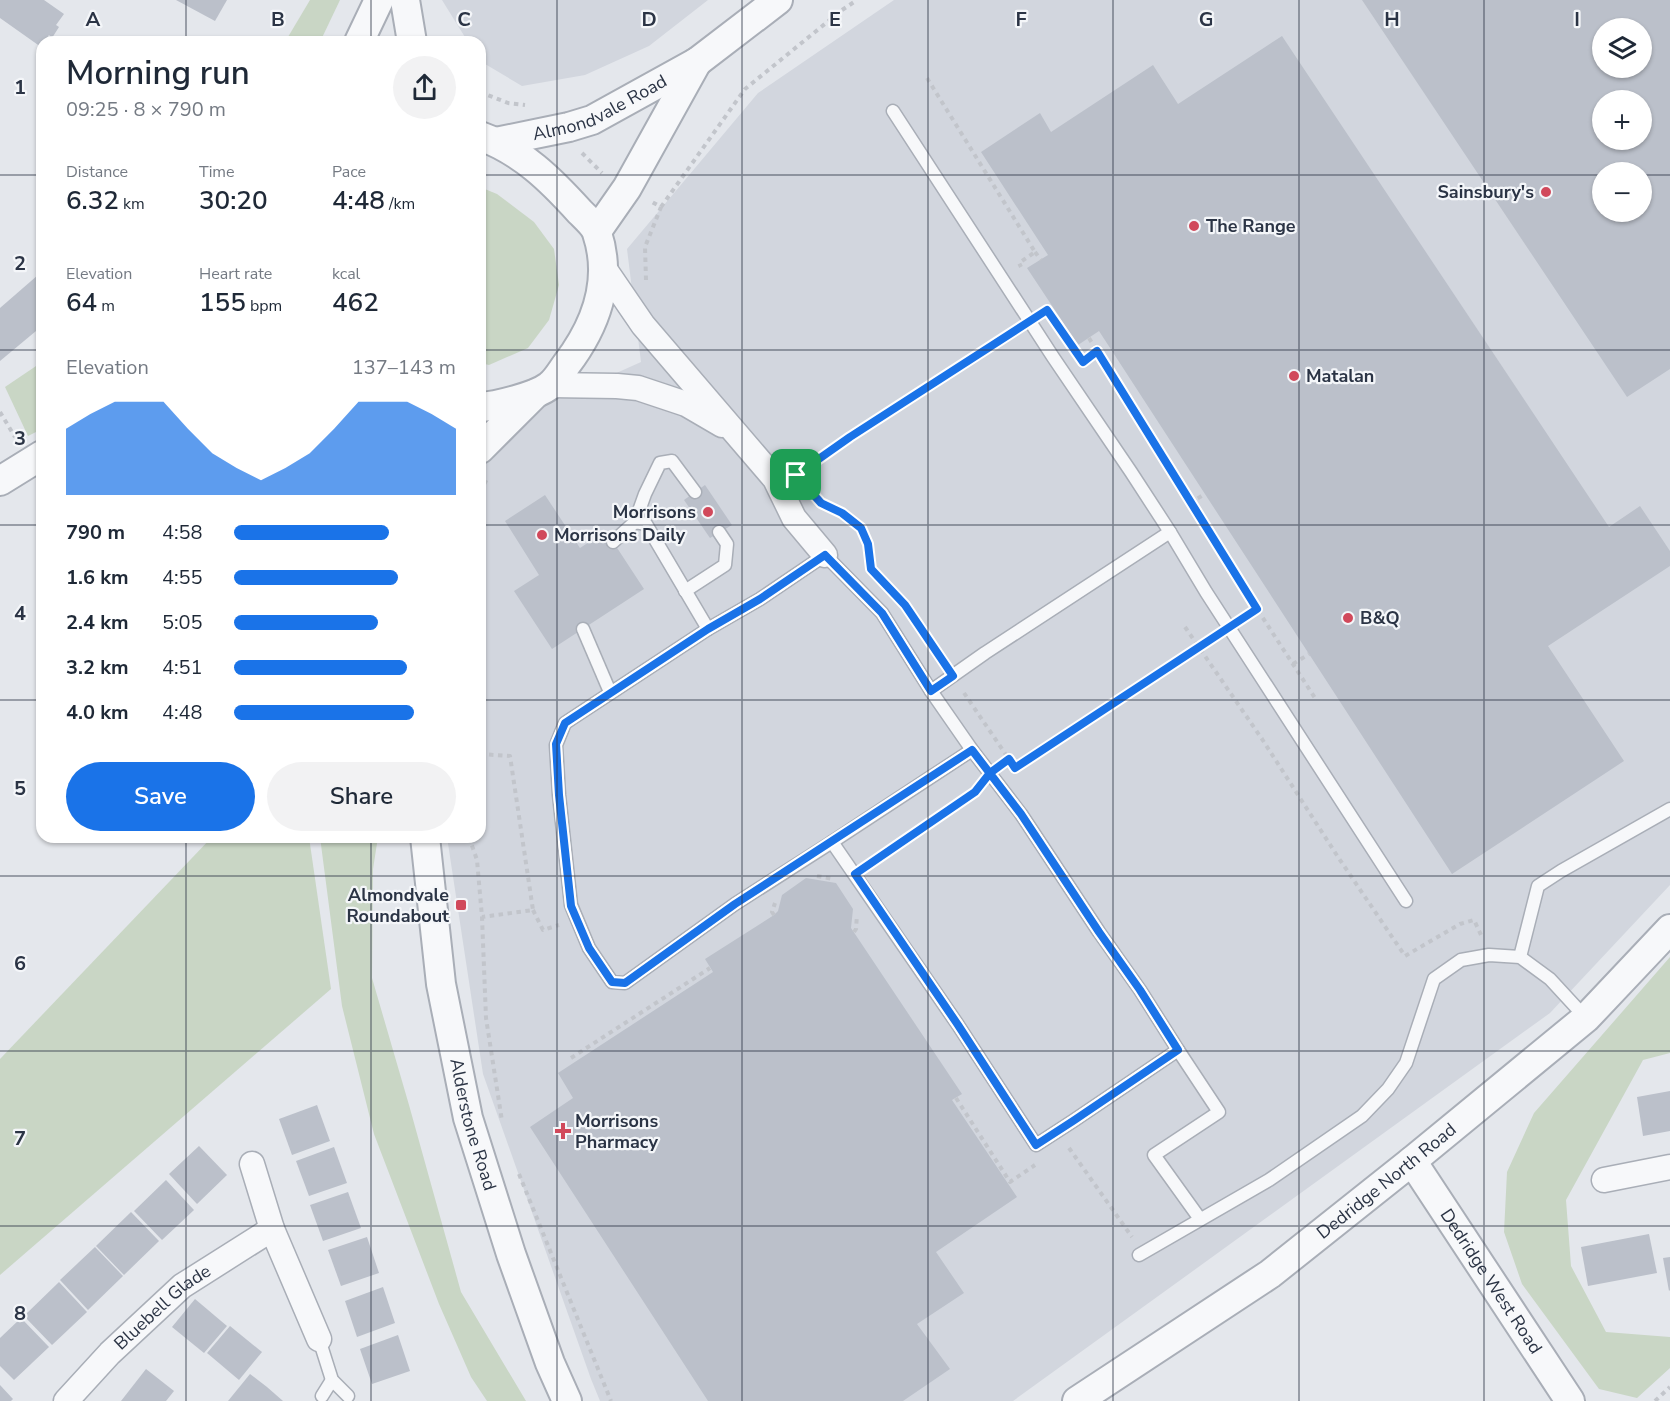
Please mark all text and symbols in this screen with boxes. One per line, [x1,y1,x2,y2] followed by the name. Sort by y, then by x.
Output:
[86,6,101,33] text: A
[271,6,285,33] text: B
[457,6,471,33] text: C
[641,6,657,33] text: D
[829,6,841,33] text: E
[1015,6,1027,33] text: F
[1199,6,1213,33] text: G
[1384,6,1400,33] text: H
[1574,6,1580,33] text: I
[1592,18,1652,222] map controls
[1592,18,1652,78] button: layers
[66,51,250,96] text: Morning run
[393,56,456,119] button: share
[530,69,671,146] street label: Almondvale Road
[14,74,26,101] text: 1
[1592,90,1652,150] button: +
[66,96,226,123] text: 09:25 · 8 × 790 m
[66,161,128,183] text: Distance
[199,161,235,183] text: Time
[332,161,366,183] text: Pace
[1592,162,1652,222] button: −
[1437,180,1534,204] place label: Sainsbury's
[66,183,119,218] text: 6.32
[199,183,268,218] text: 30:20
[332,183,385,218] text: 4:48
[1539,185,1553,199] marker: Sainsbury's
[119,193,145,215] text: km
[385,193,415,215] text: /km
[1206,214,1296,238] place label: The Range
[1187,219,1201,233] marker: The Range
[14,250,26,277] text: 2
[66,263,132,285] text: Elevation
[199,263,272,285] text: Heart rate
[332,263,360,285] text: kcal
[66,285,97,320] text: 64
[199,285,246,320] text: 155
[332,285,379,320] text: 462
[97,295,115,317] text: m
[246,295,282,317] text: bpm
[66,354,149,381] text: Elevation
[352,354,456,381] text: 137–143 m
[1306,364,1374,388] place label: Matalan
[1287,369,1301,383] marker: Matalan
[14,425,26,452] text: 3
[770,449,821,500] pin
[779,458,812,491] icon: arrive
[613,500,696,524] place label: Morrisons
[701,505,715,519] marker: Morrisons
[66,519,125,546] text: 790 m
[162,519,203,546] text: 4:58
[554,523,686,547] place label: Morrisons Daily
[535,528,549,542] marker: Morrisons Daily
[66,564,129,591] text: 1.6 km
[162,564,203,591] text: 4:55
[14,600,26,627] text: 4
[1360,606,1400,630] place label: B&Q
[66,609,129,636] text: 2.4 km
[162,609,203,636] text: 5:05
[1341,611,1355,625] marker: B&Q
[66,654,129,681] text: 3.2 km
[162,654,203,681] text: 4:51
[66,699,129,726] text: 4.0 km
[162,699,203,726] text: 4:48
[66,762,255,831] button: Save
[267,762,456,831] button: Share
[14,775,26,802] text: 5
[346,883,449,928] place label: Almondvale Roundabout
[454,898,468,912] marker: Almondvale Roundabout
[14,950,26,977] text: 6
[444,1056,502,1194] street label: Alderstone Road
[575,1109,658,1154] place label: Morrisons Pharmacy
[1312,1118,1461,1244] street label: Dedridge North Road
[556,1124,570,1138] marker: Morrisons Pharmacy
[14,1125,26,1152] text: 7
[1435,1204,1548,1359] street label: Dedridge West Road
[109,1259,215,1355] street label: Bluebell Glade
[14,1300,26,1327] text: 8

